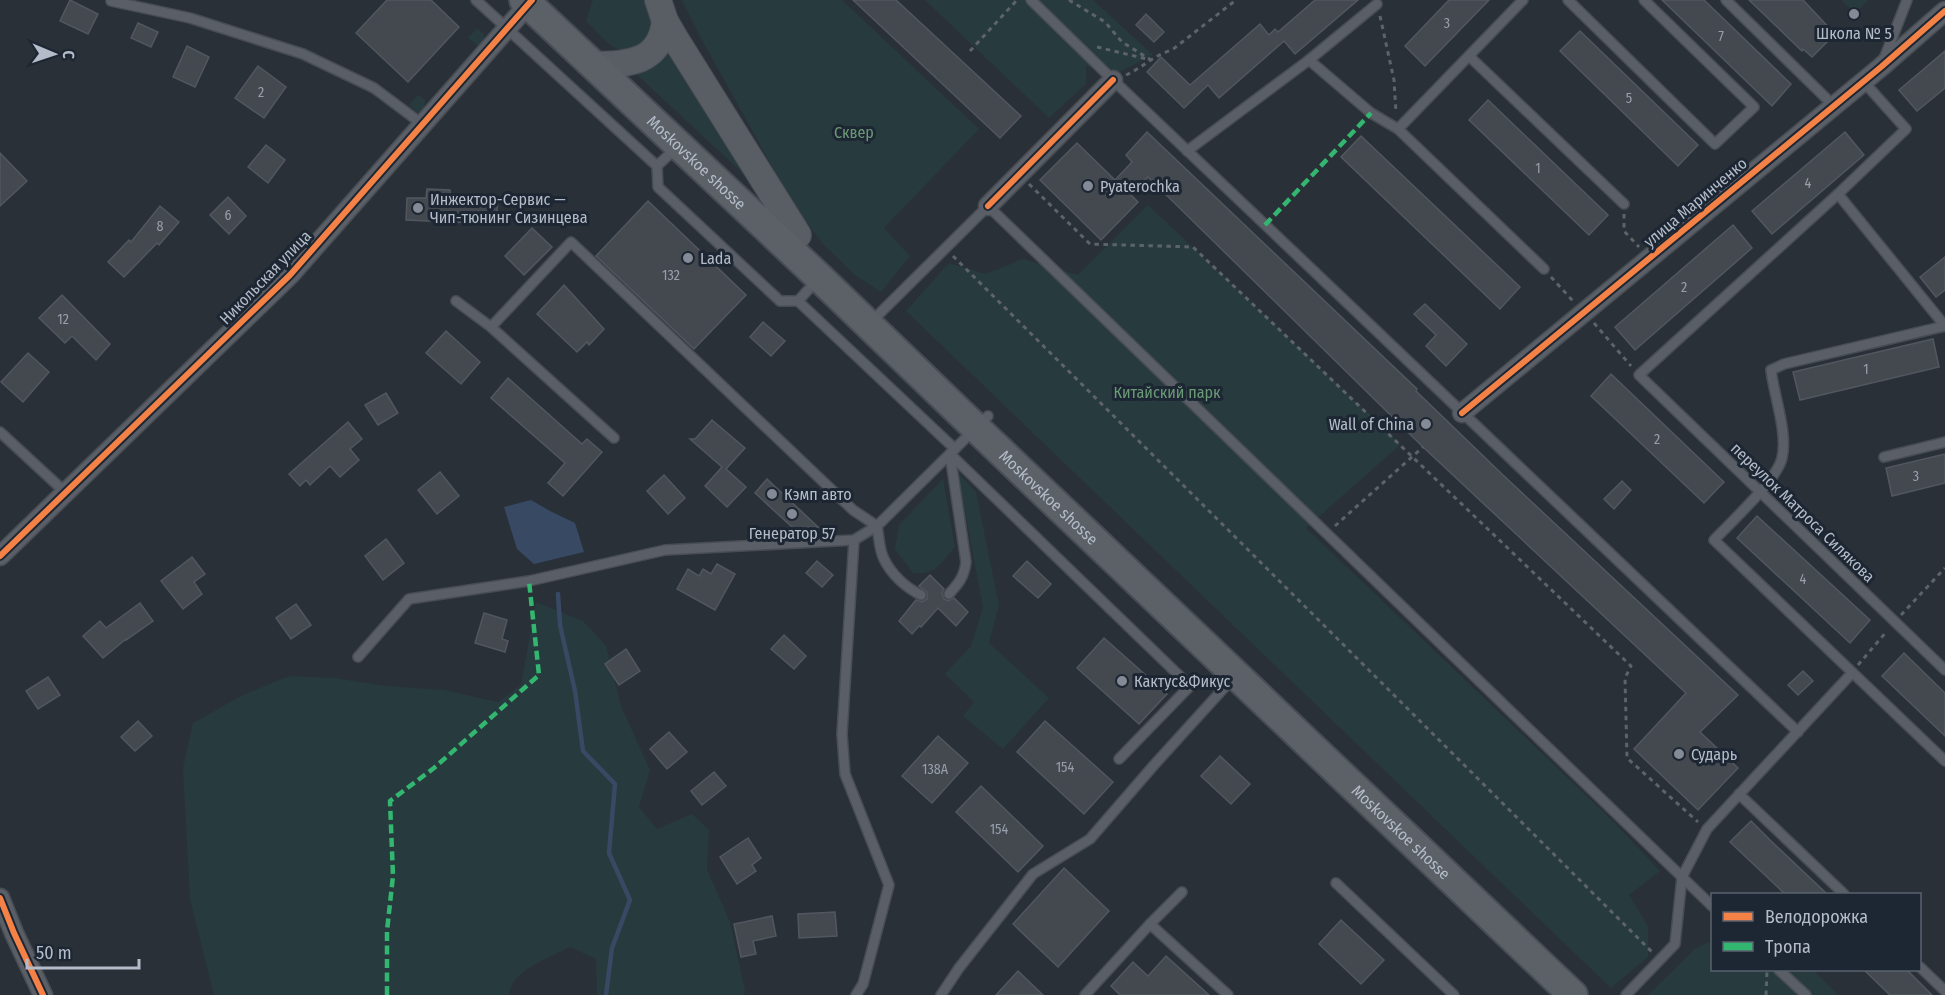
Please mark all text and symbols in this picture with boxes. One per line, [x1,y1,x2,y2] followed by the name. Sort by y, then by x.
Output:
[1847,7,1861,21] marker: Школа № 5
[1444,15,1450,32] house number: 3
[24,24,84,84] north arrow
[1816,24,1892,43] place label: Школа № 5
[1718,28,1724,45] house number: 7
[59,50,78,60] text: С
[258,84,264,101] house number: 2
[1626,90,1632,107] house number: 5
[643,112,750,214] street label: Moskovskoe shosse
[834,123,874,142] park label: Сквер
[1640,154,1751,251] street label: улица Маринченко
[1535,160,1541,177] house number: 1
[1805,175,1812,192] house number: 4
[1100,177,1180,196] place label: Pyaterochka
[1081,179,1095,193] marker: Pyaterochka
[430,190,588,227] place label: Инжектор-Сервис — Чип-тюнинг Сизинцева
[411,201,425,215] marker: Инжектор-Сервис — Чип-тюнинг Сизинцева
[225,207,232,224] house number: 6
[157,218,164,235] house number: 8
[216,226,315,328] street label: Никольская улица
[700,249,731,268] place label: Lada
[681,251,695,265] marker: Lada
[662,267,680,284] house number: 132
[1681,279,1687,296] house number: 2
[57,311,69,328] house number: 12
[1863,361,1869,378] house number: 1
[1113,383,1221,402] park label: Китайский парк
[1329,415,1414,434] place label: Wall of China
[1419,417,1433,431] marker: Wall of China
[1654,431,1660,448] house number: 2
[1727,439,1879,586] street label: переулок Матроса Силякова
[995,446,1102,549] street label: Moskovskoe shosse
[1913,468,1919,485] house number: 3
[784,485,852,504] place label: Кэмп авто
[765,487,779,501] marker: Кэмп авто
[785,507,799,521] marker: Генератор 57
[749,524,836,543] place label: Генератор 57
[1800,571,1807,588] house number: 4
[1134,672,1231,691] place label: Кактус&Фикус
[1115,674,1129,688] marker: Кактус&Фикус
[1691,745,1737,764] place label: Сударь
[1672,747,1686,761] marker: Сударь
[1056,759,1075,776] house number: 154
[922,761,949,778] house number: 138А
[1348,781,1454,884] street label: Moskovskoe shosse
[990,821,1009,838] house number: 154
[1711,893,1921,971] legend
[1765,906,1868,928] text: Велодорожка
[27,932,140,970] scale bar
[1765,936,1811,958] text: Тропа
[36,942,72,964] text: 50 m

